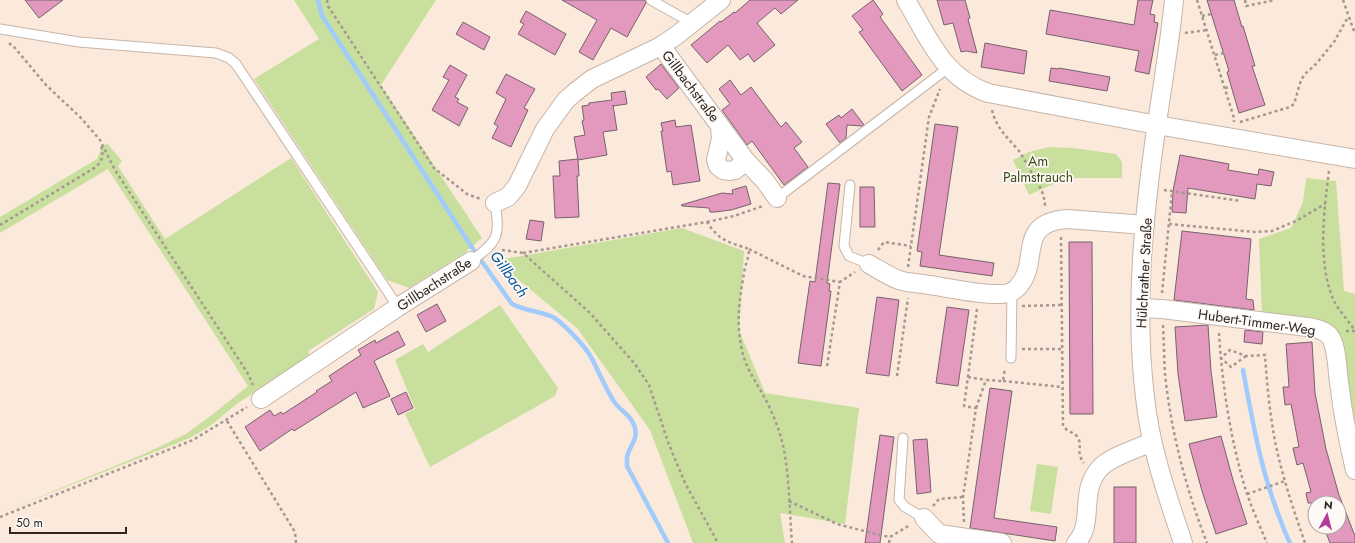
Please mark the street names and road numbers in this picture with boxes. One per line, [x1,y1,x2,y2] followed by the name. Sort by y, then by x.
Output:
[657,46,725,126] street label: Gillbachstraße
[1131,217,1157,329] street label: Hülchrather Straße
[393,252,475,316] street label: Gillbachstraße
[1197,304,1317,340] street label: Hubert-Timmer-Weg

